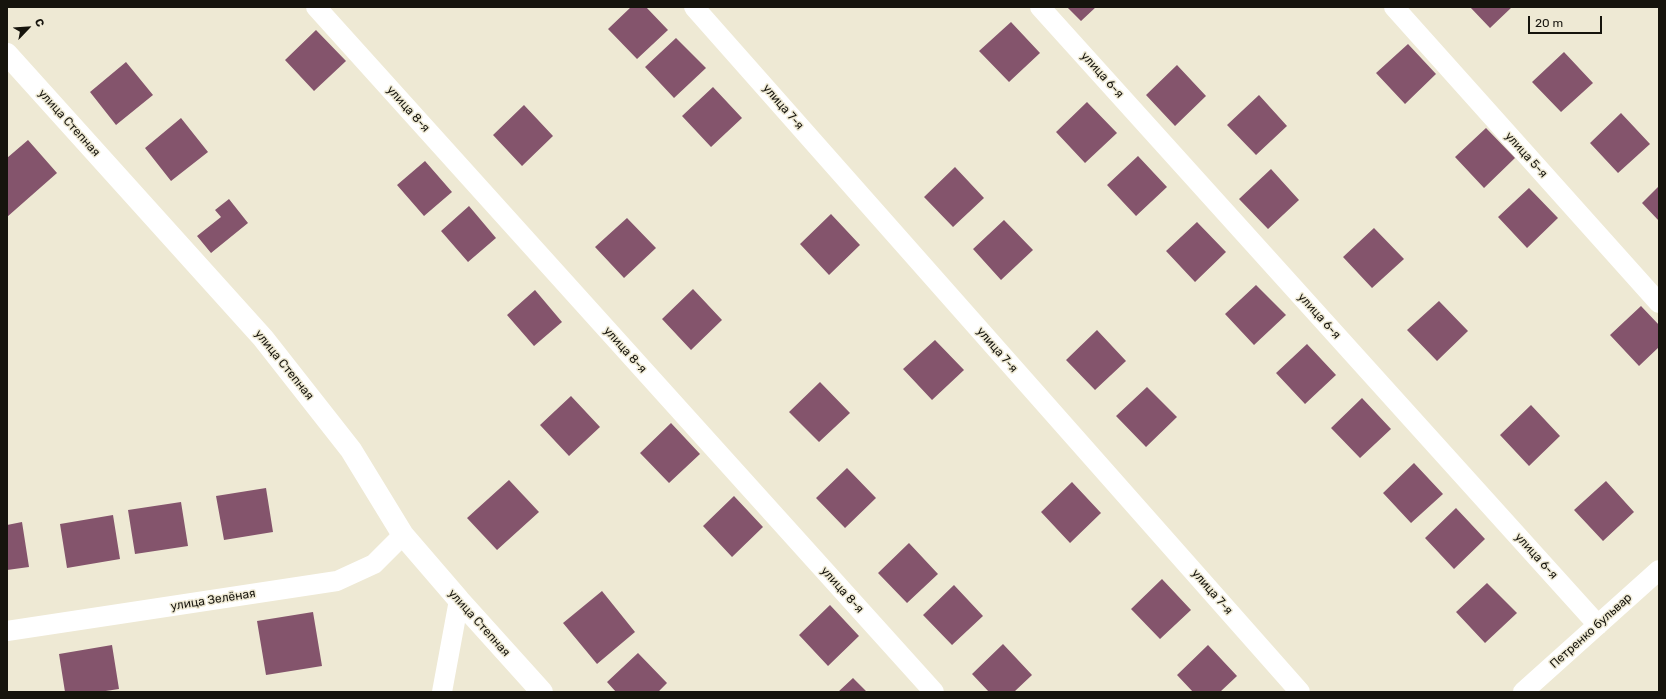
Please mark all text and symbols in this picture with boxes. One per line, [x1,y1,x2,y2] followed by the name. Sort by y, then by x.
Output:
[8,8,48,48] north arrow
[1530,8,1604,34] scale bar
[32,16,47,29] text: С
[1535,16,1563,30] text: 20 m
[1078,49,1126,101] street label: улица 6-я
[759,81,807,133] street label: улица 7-я
[383,83,433,135] street label: улица 8-я
[35,86,103,160] street label: улица Степная
[1502,129,1550,181] street label: улица 5-я
[1295,290,1343,342] street label: улица 6-я
[600,324,650,376] street label: улица 8-я
[973,324,1021,376] street label: улица 7-я
[251,327,317,403] street label: улица Степная
[1512,530,1560,582] street label: улица 6-я
[817,564,867,616] street label: улица 8-я
[1188,566,1236,618] street label: улица 7-я
[170,586,256,614] street label: улица Зелёная
[445,586,513,660] street label: улица Степная
[1547,590,1635,672] street label: Петренко бульвар

